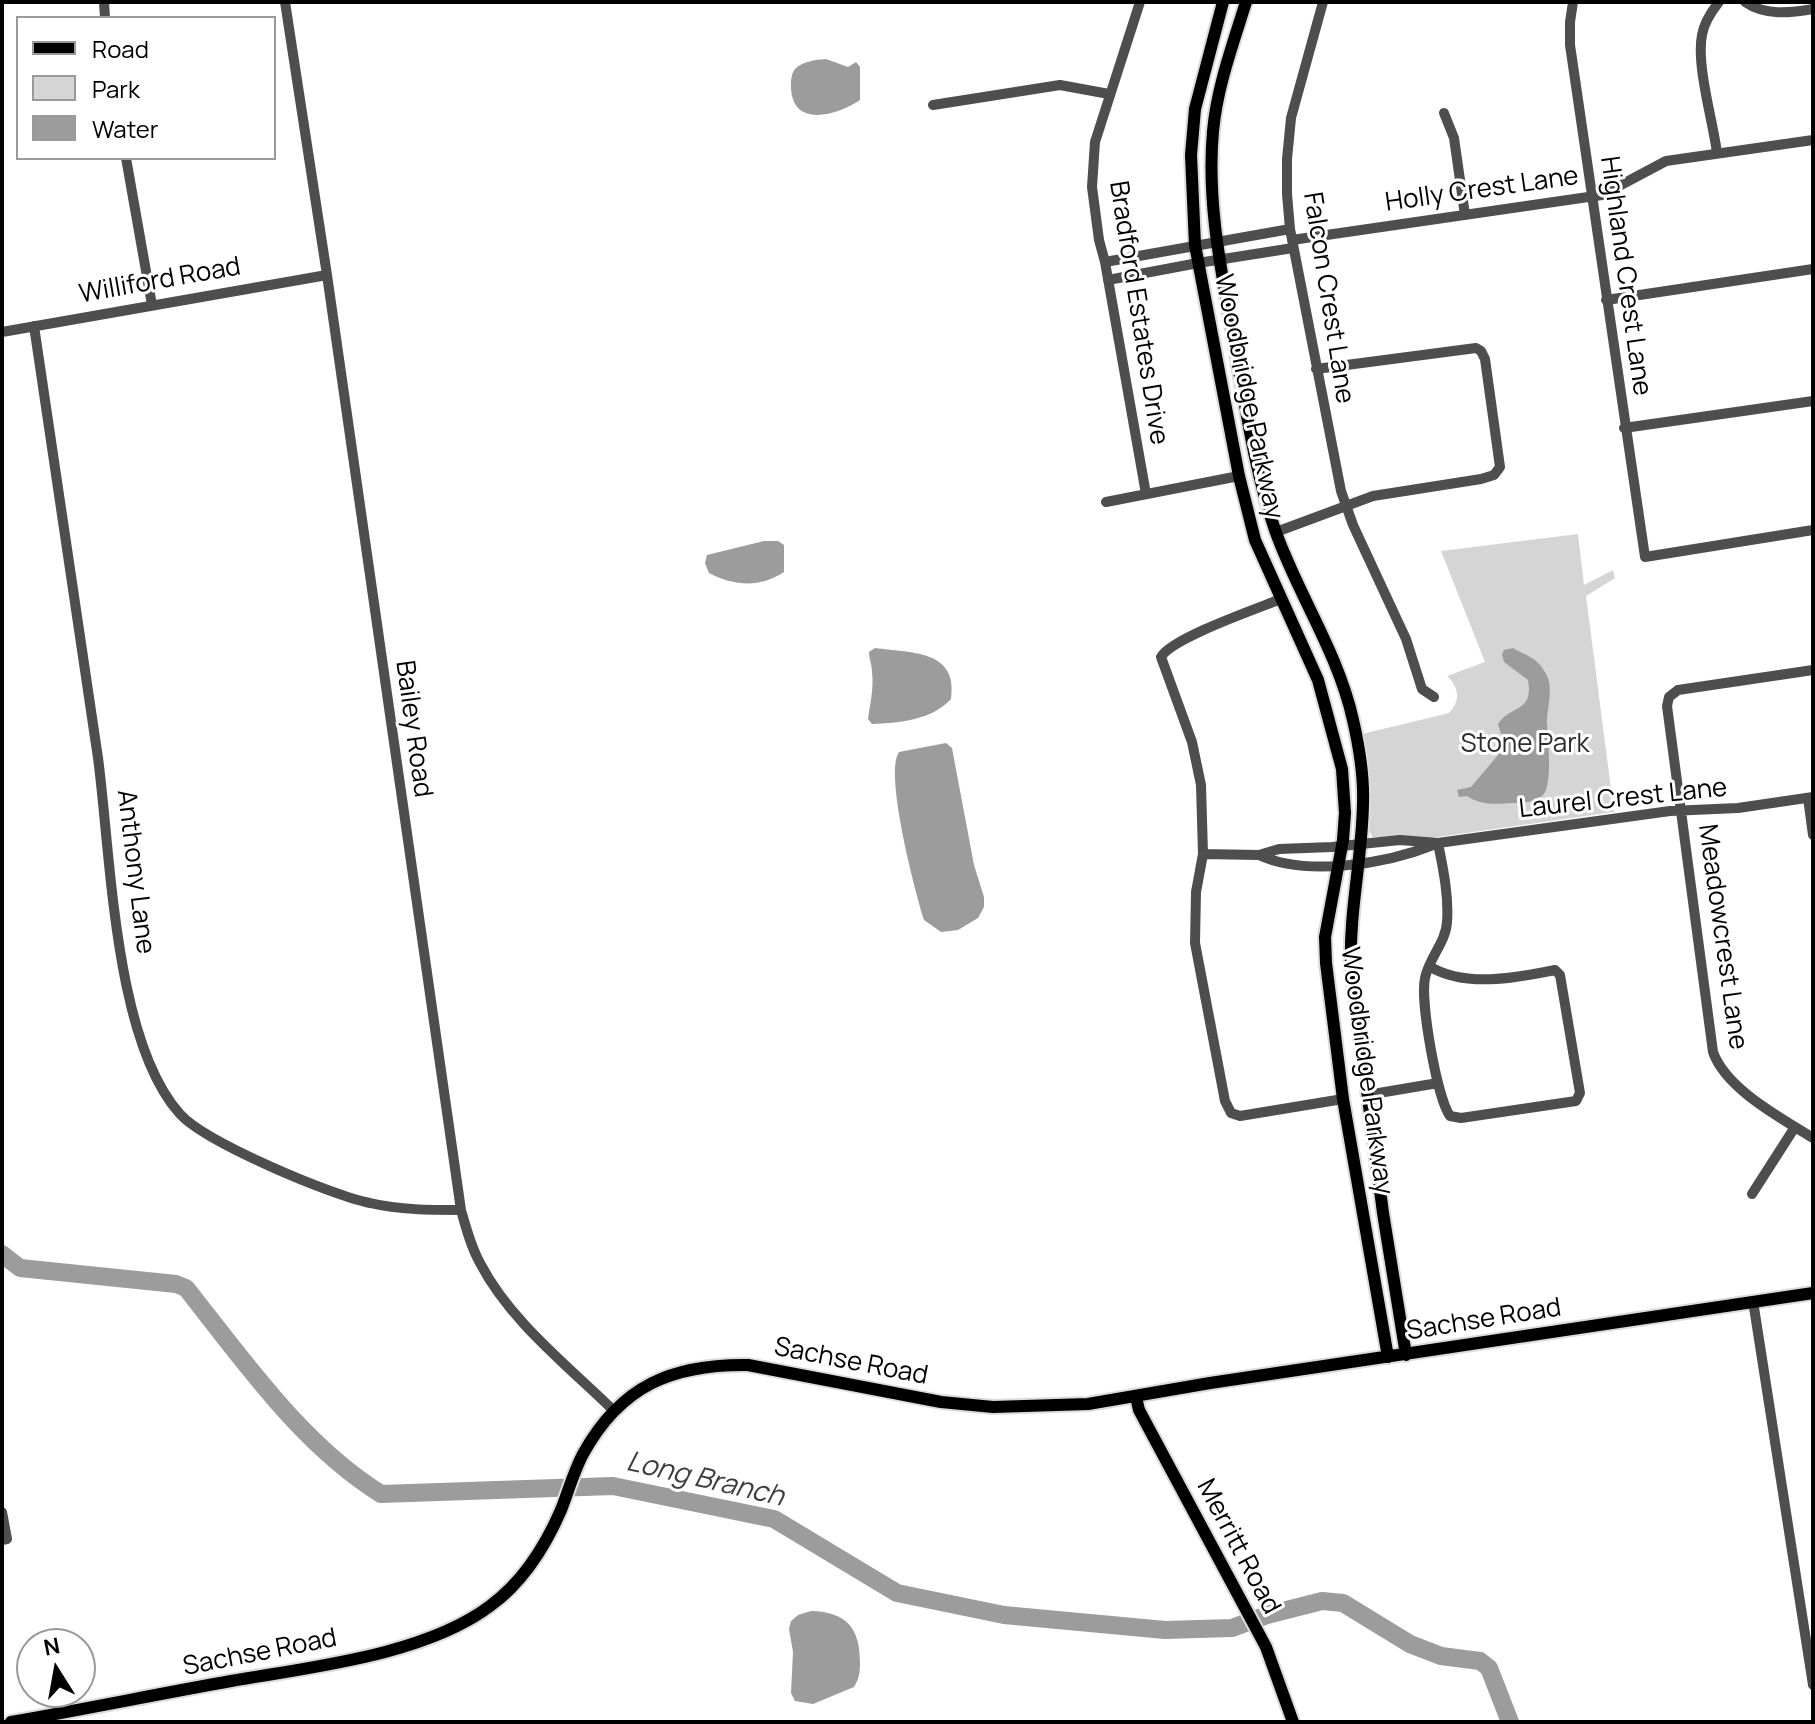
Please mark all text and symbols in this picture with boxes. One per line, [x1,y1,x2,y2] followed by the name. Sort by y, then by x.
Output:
[16,16,276,160] legend
[92,32,149,65] text: Road
[92,72,140,105] text: Park
[92,112,159,145] text: Water
[1593,154,1657,398] street label: Highland Crest Lane
[1383,161,1581,219] street label: Holly Crest Lane
[1102,179,1174,447] street label: Bradford Estates Drive
[1296,190,1360,406] street label: Falcon Crest Lane
[77,251,243,311] street label: Williford Road
[1207,272,1289,522] street label: Woodbridge Parkway
[388,659,438,799] street label: Bailey Road
[1461,729,1589,761] park label: Stone Park
[1517,773,1729,825] street label: Laurel Crest Lane
[109,788,161,956] street label: Anthony Lane
[1691,822,1753,1052] street label: Meadowcrest Lane
[1333,945,1399,1197] street label: Woodbridge Parkway
[1405,1292,1563,1348] street label: Sachse Road
[771,1332,931,1392] street label: Sachse Road
[623,1446,787,1514] water label: Long Branch
[1189,1474,1287,1620] street label: Merritt Road
[180,1623,340,1683] street label: Sachse Road
[16,1628,96,1708] north arrow
[41,1630,62,1663] text: N

